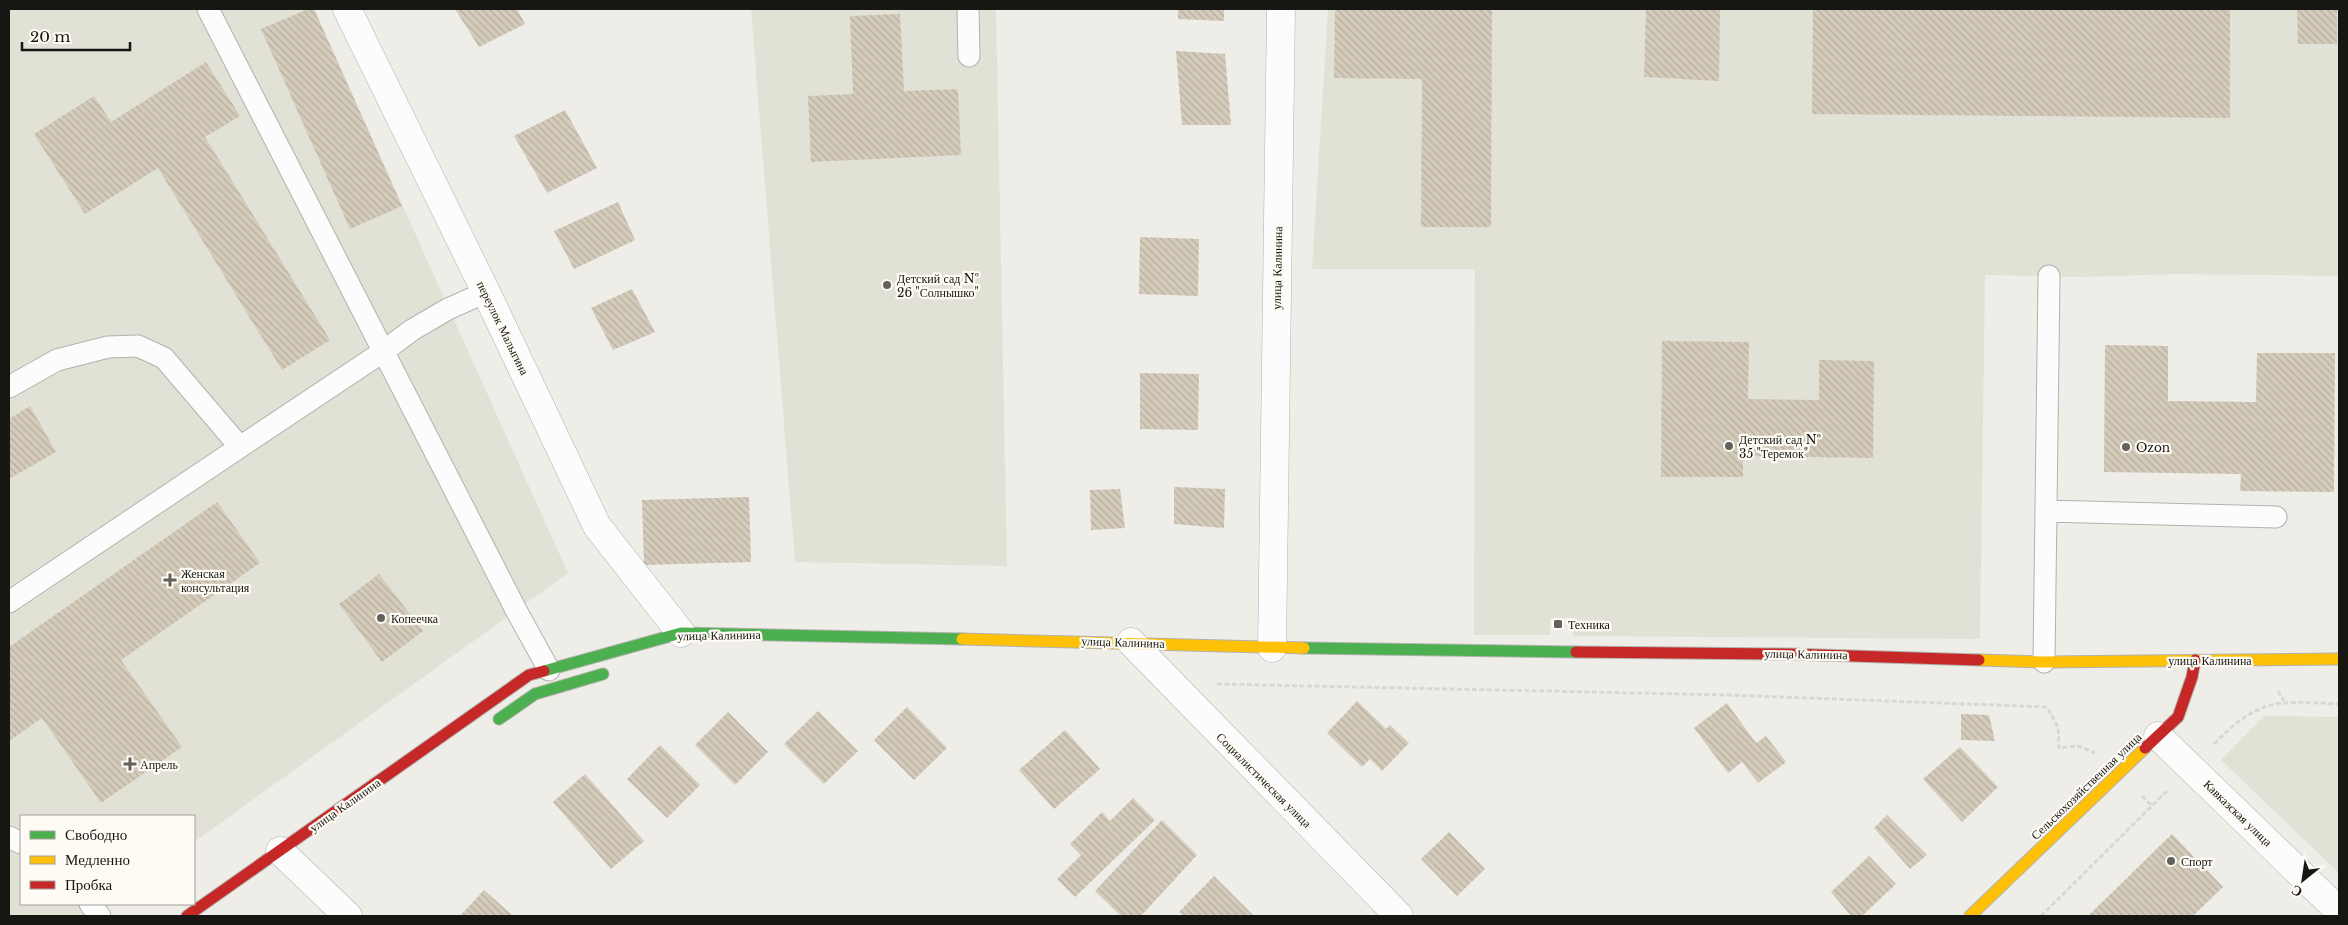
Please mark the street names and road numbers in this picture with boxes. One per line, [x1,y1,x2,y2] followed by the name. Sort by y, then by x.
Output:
[1269,226,1285,310] street label: улица Калинина
[474,279,533,378] street label: переулок Малыгина
[677,627,761,643] street label: улица Калинина
[1081,633,1166,651] street label: улица Калинина
[1764,646,1848,662] street label: улица Калинина
[2168,653,2252,668] street label: улица Калинина
[1213,729,1315,831] street label: Социалистическая улица
[2028,729,2145,843] street label: Сельскохозяйственная улица
[307,775,384,835] street label: улица Калинина
[2201,777,2276,850] street label: Кавказская улица

